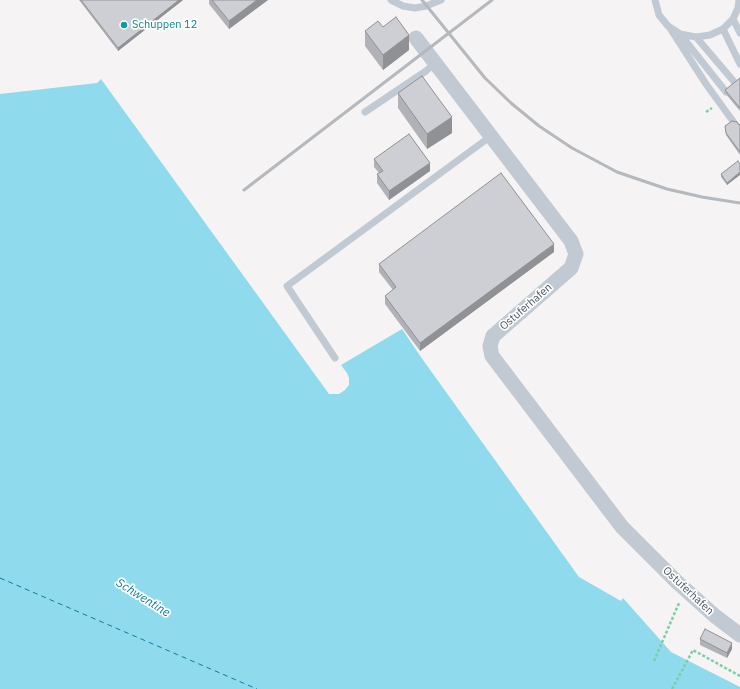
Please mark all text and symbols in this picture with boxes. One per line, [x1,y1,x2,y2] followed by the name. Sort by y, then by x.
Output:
[132,18,197,32] place label: Schuppen 12
[119,20,129,30] marker: Schuppen 12
[497,281,555,333] street label: Ostuferhafen
[660,564,716,618] street label: Ostuferhafen
[113,576,173,620] water label: Schwentine

